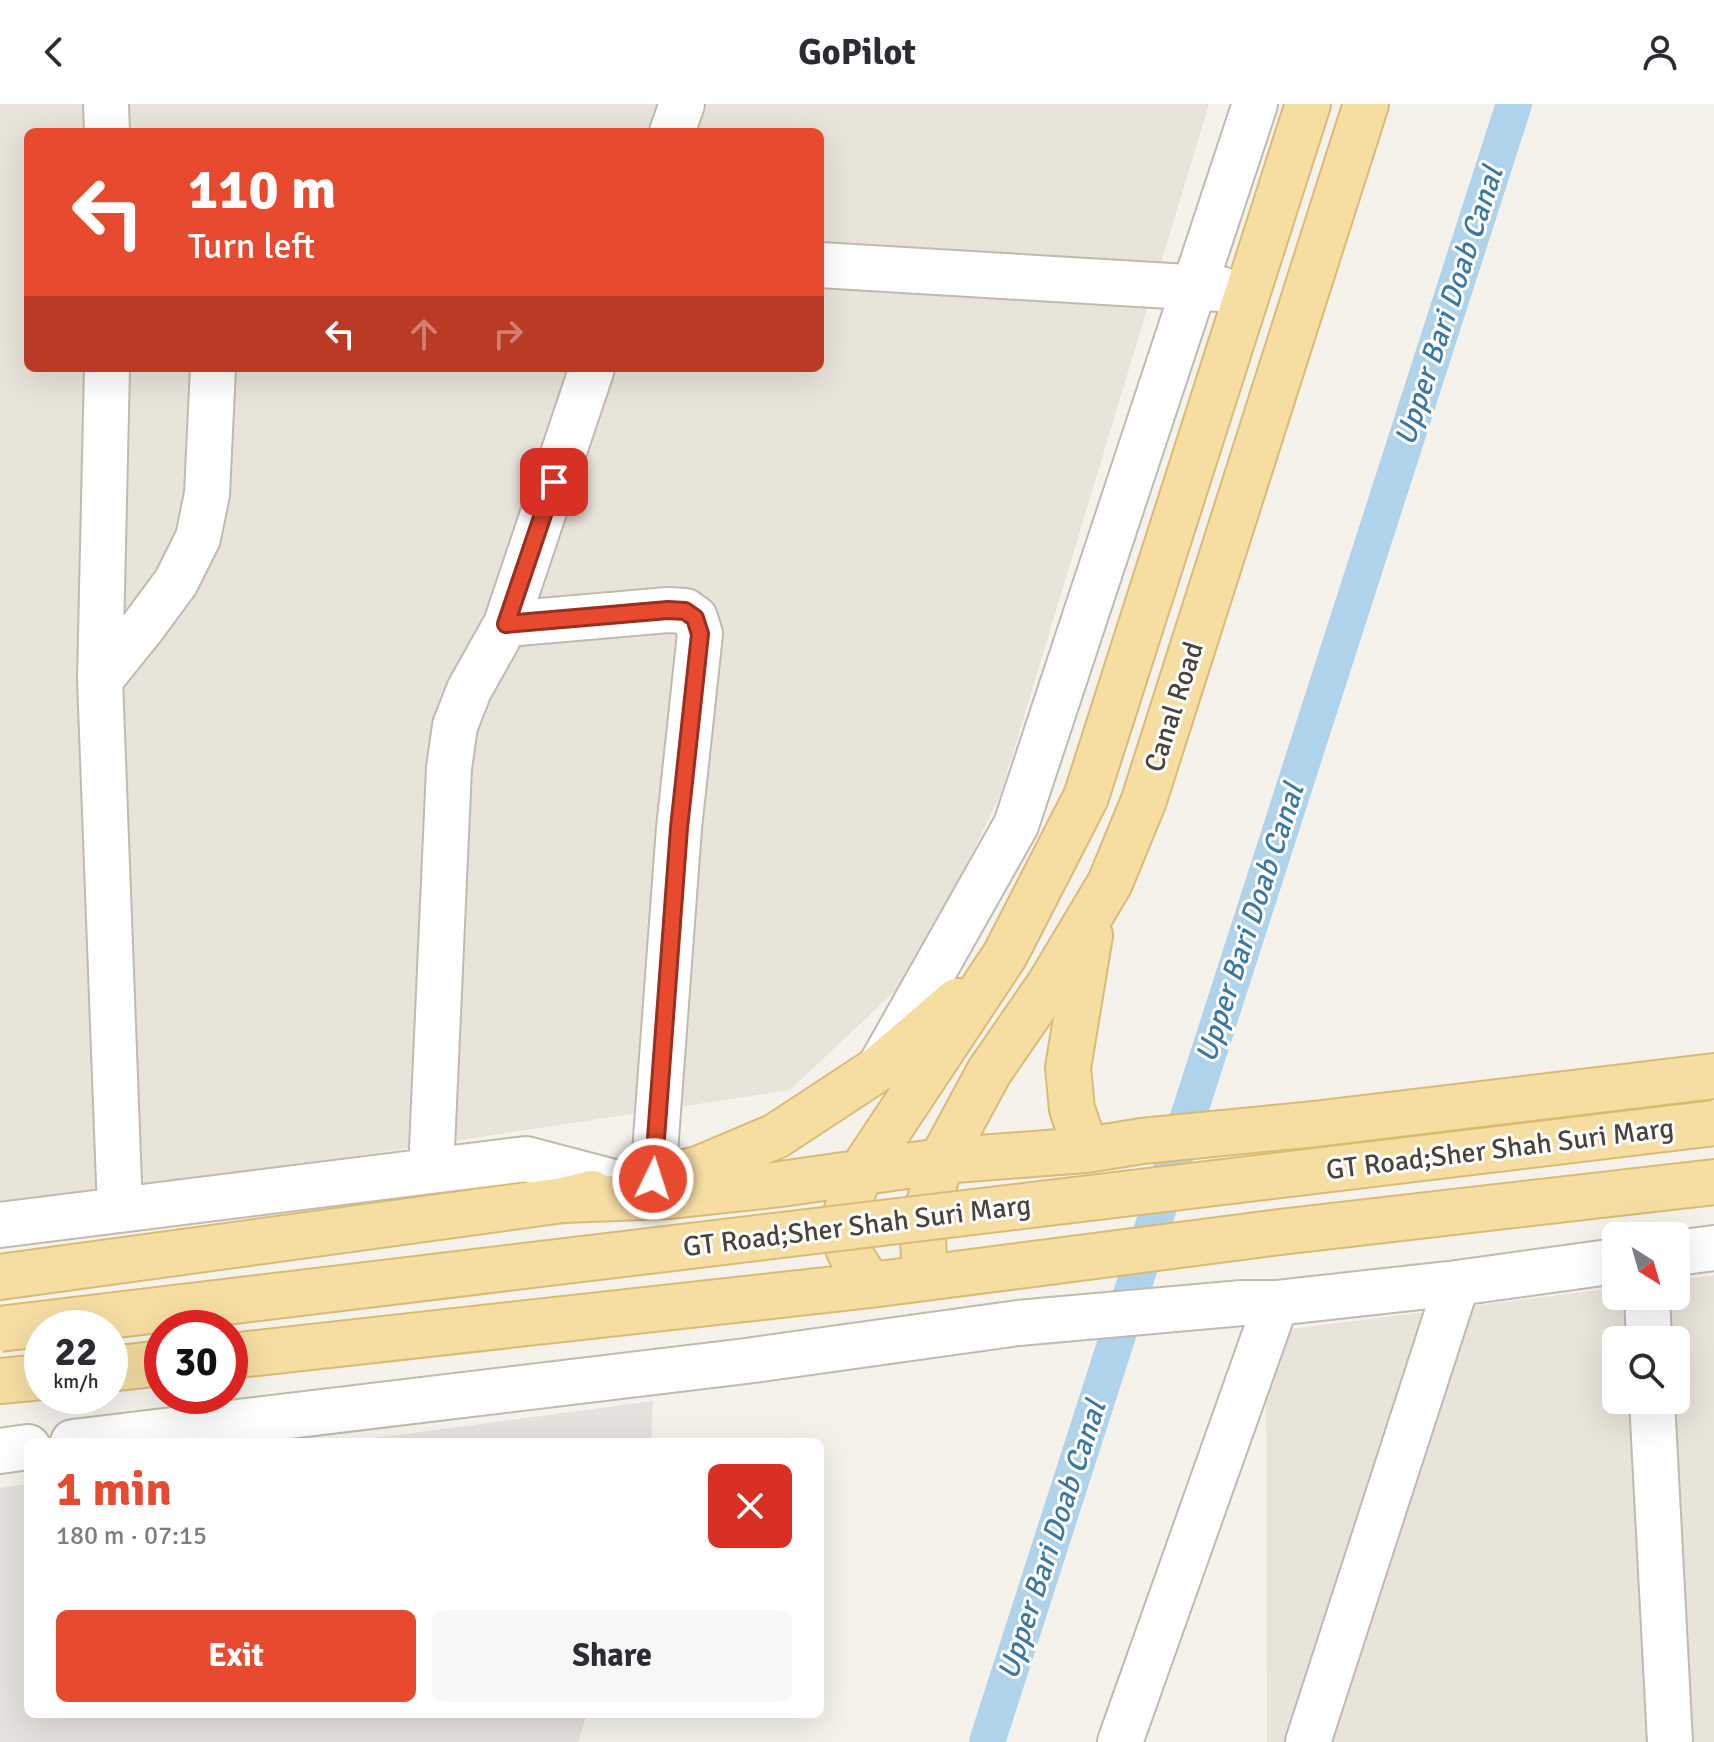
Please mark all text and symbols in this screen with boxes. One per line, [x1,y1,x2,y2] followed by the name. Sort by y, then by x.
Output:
[32,30,76,74] icon: back
[798,30,916,75] text: GoPilot
[1638,30,1682,74] icon: person
[188,155,336,224] text: 110 m
[56,160,160,264] icon: left
[1387,160,1512,450] water label: Upper Bari Doab Canal
[188,224,315,269] text: Turn left
[318,312,362,356] icon: left
[402,312,446,356] icon: ahead
[486,312,530,356] icon: right
[520,448,588,516] pin
[532,460,576,504] icon: arrive
[1137,638,1211,776] street label: Canal Road
[1188,777,1313,1067] water label: Upper Bari Doab Canal
[1324,1111,1676,1187] street label: GT Road;Sher Shah Suri Marg
[611,1137,695,1221] position arrow
[681,1188,1033,1264] street label: GT Road;Sher Shah Suri Marg
[1602,1222,1690,1310] north arrow
[1602,1222,1690,1414] map controls
[144,1310,248,1414] speed limit sign: 30
[1602,1326,1690,1414] button: search
[54,1327,98,1377] text: 22
[53,1369,99,1394] text: km/h
[990,1394,1115,1684] water label: Upper Bari Doab Canal
[56,1460,172,1519] text: 1 min
[708,1464,792,1548] button: close
[56,1520,207,1552] text: 180 m · 07:15
[56,1610,416,1702] button: Exit
[432,1610,792,1702] button: Share

